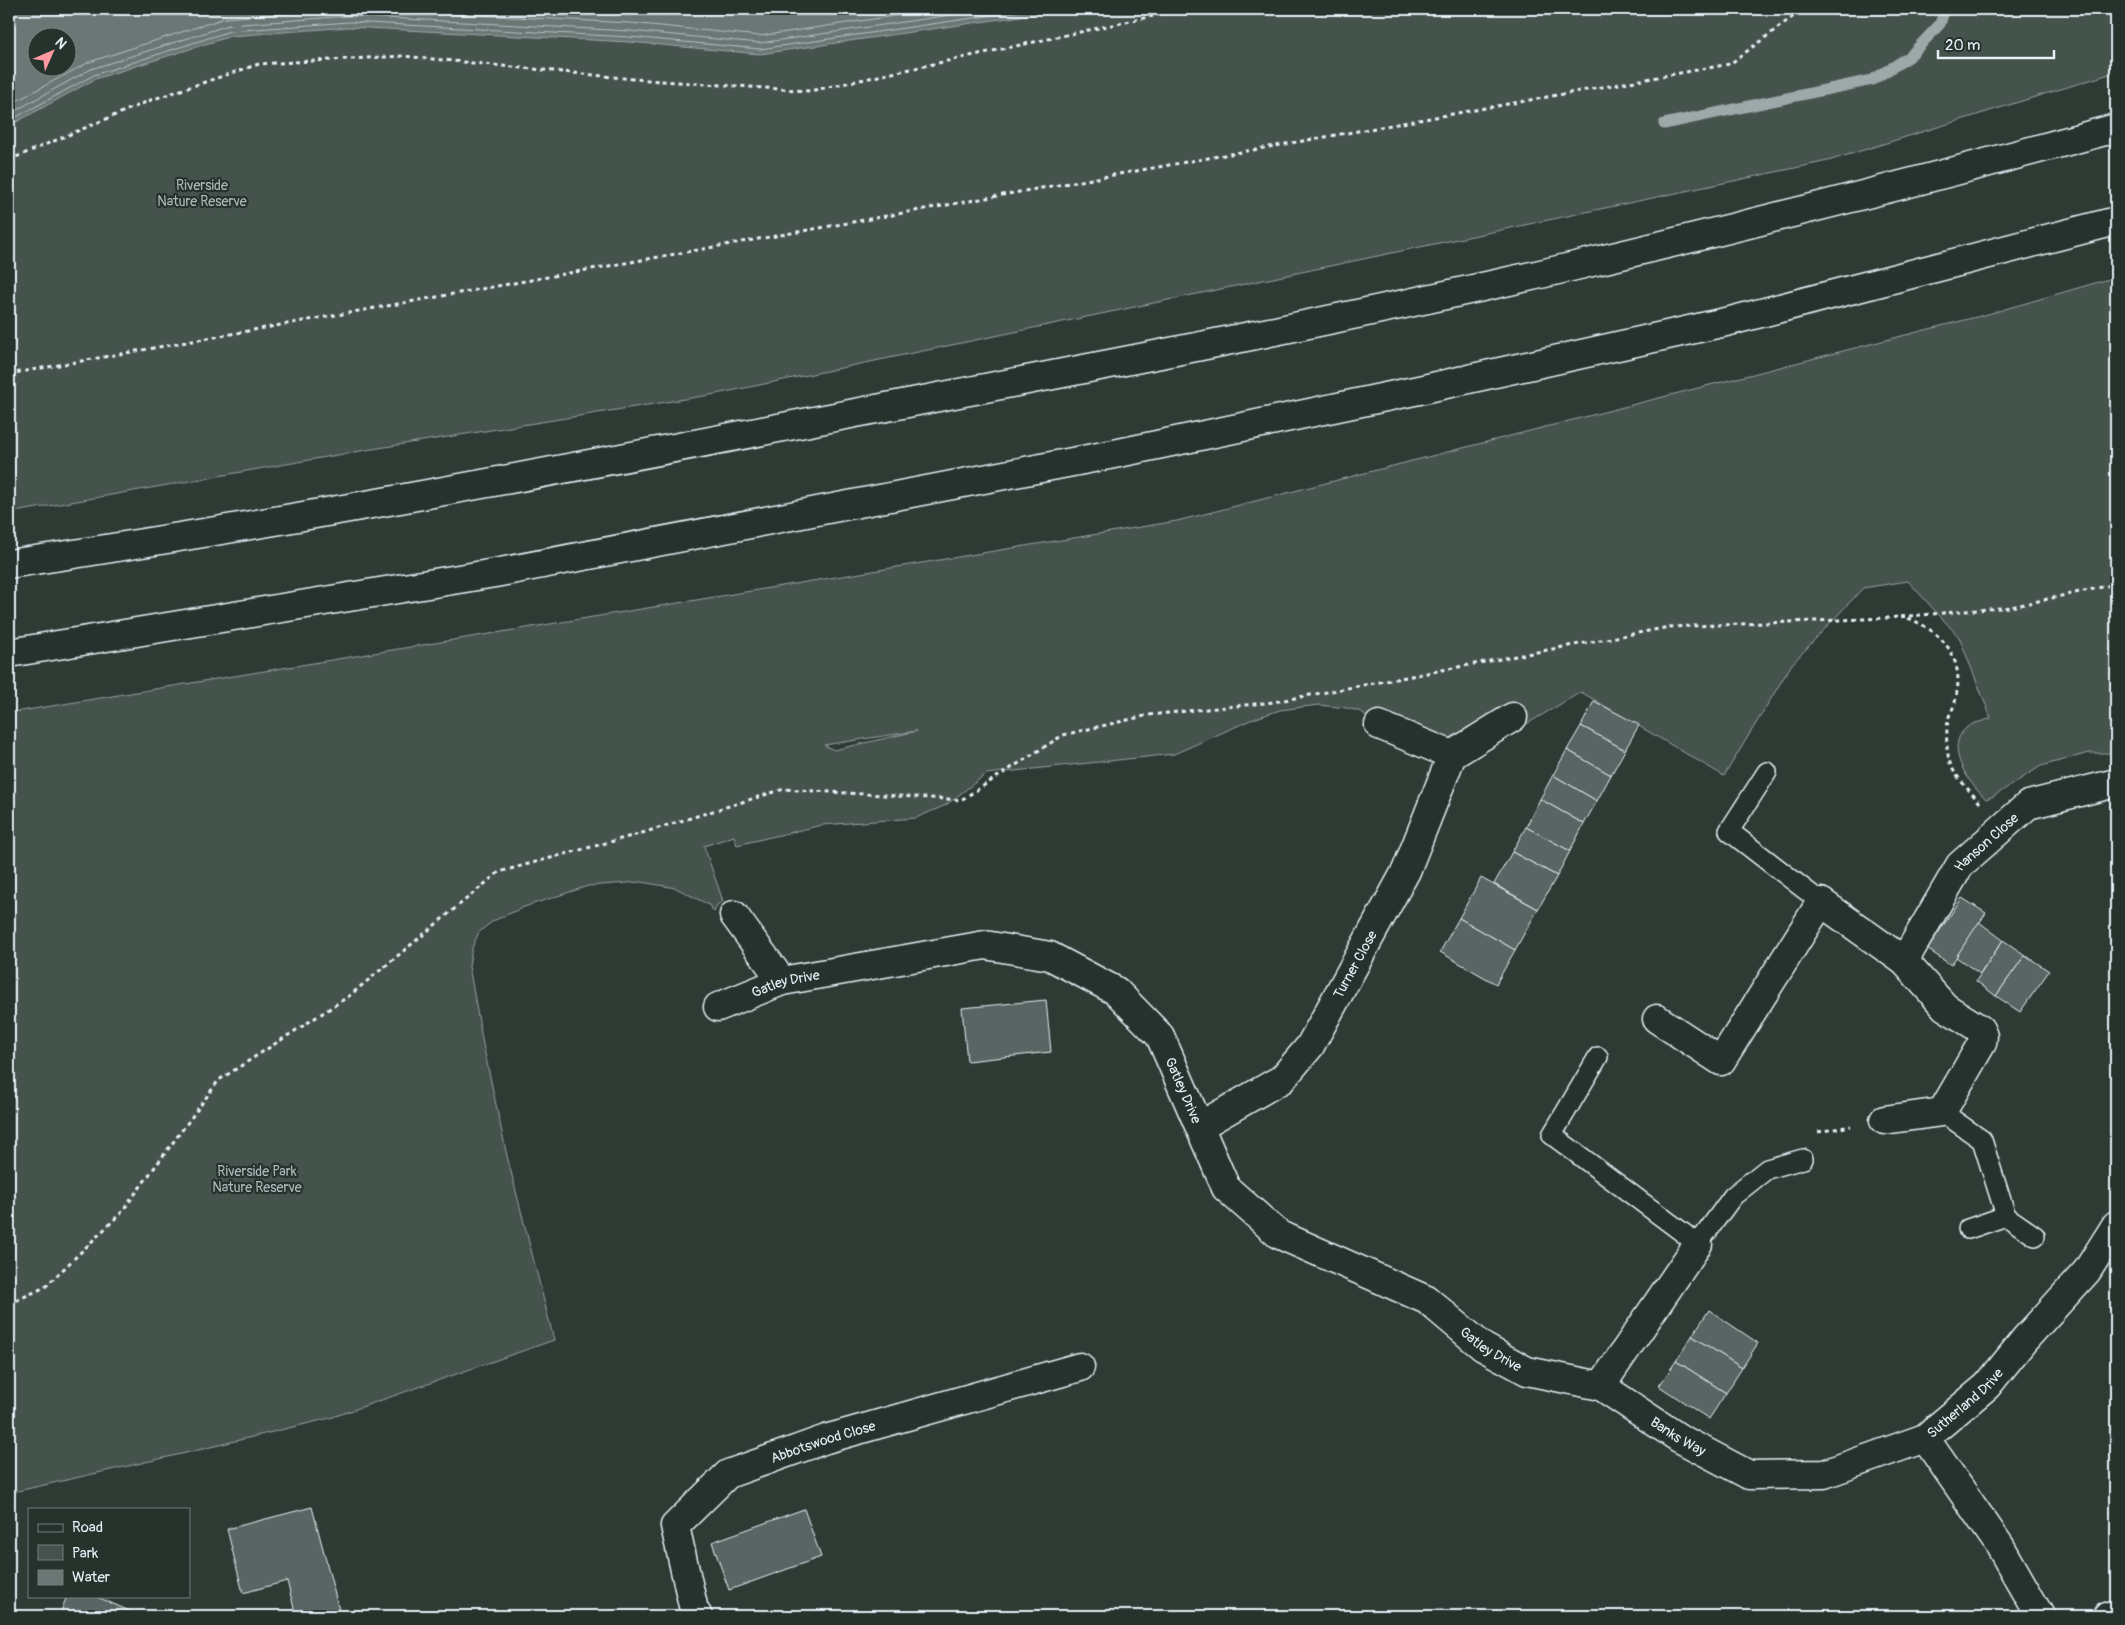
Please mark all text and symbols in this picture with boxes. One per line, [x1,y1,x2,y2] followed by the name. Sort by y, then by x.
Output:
[28,28,78,78] north arrow
[1938,28,2054,60] scale bar
[51,34,70,53] text: N
[1945,36,1980,55] text: 20 m
[157,177,247,210] park label: Riverside Nature Reserve
[1950,809,2022,874] street label: Hanson Close
[1329,927,1380,1001] street label: Turner Close
[749,966,821,1001] street label: Gatley Drive
[1162,1055,1205,1126] street label: Gatley Drive
[212,1163,302,1196] park label: Riverside Park Nature Reserve
[1457,1323,1525,1375] street label: Gatley Drive
[1923,1365,2007,1441] street label: Sutherland Drive
[1648,1413,1709,1459] street label: Banks Way
[768,1417,878,1467] street label: Abbotswood Close
[28,1508,190,1598] legend
[72,1518,103,1537] text: Road
[72,1544,99,1563] text: Park
[72,1568,111,1587] text: Water

